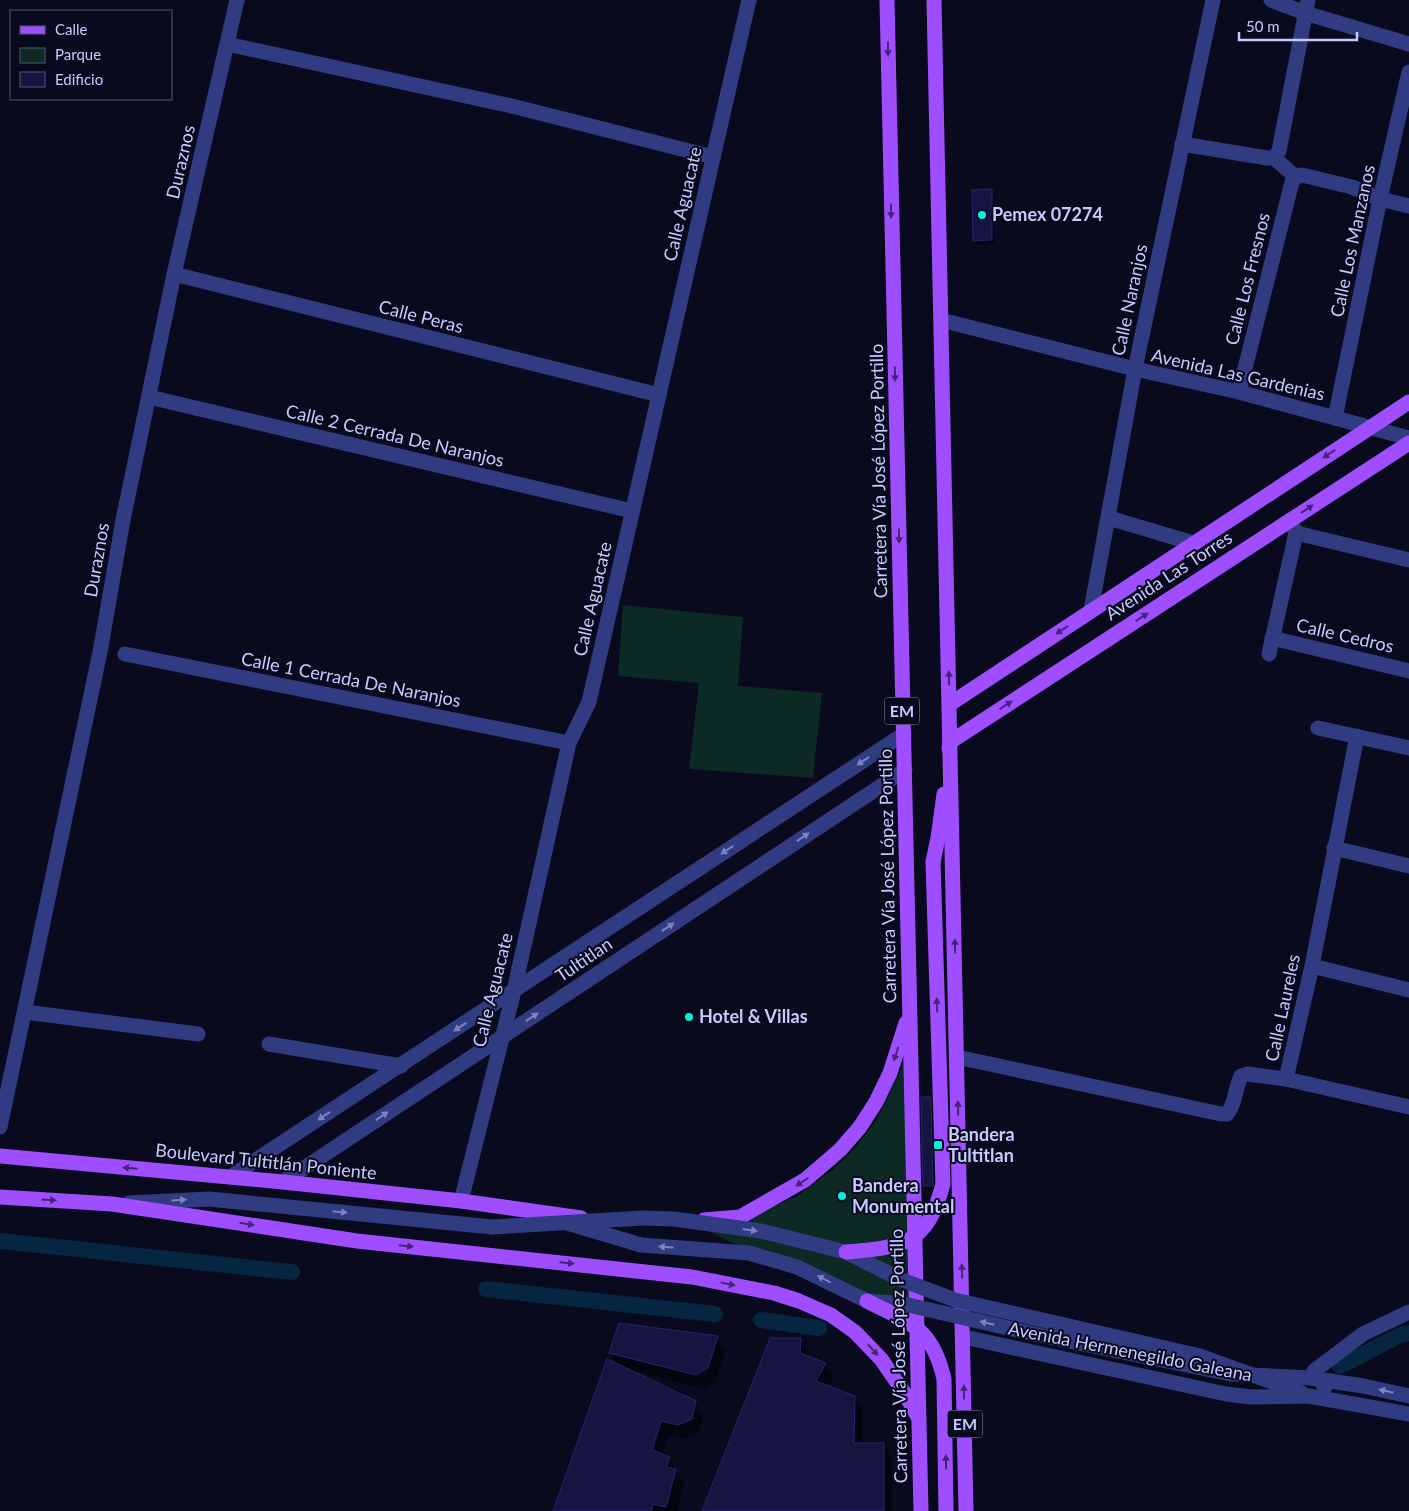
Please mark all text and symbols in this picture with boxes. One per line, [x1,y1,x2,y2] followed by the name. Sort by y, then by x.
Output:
[10,10,172,100] legend
[1239,10,1356,42] scale bar
[1246,17,1280,35] text: 50 m
[55,20,88,38] text: Calle
[884,41,892,57] one-way arrow
[55,45,101,63] text: Parque
[55,70,103,88] text: Edificio
[161,123,199,201] street label: Duraznos
[658,144,706,263] street label: Calle Aguacate
[1325,162,1379,319] street label: Calle Los Manzanos
[888,203,896,219] one-way arrow
[992,203,1103,225] place label: Pemex 07274
[976,209,988,221] marker: Pemex 07274
[1220,210,1274,347] street label: Calle Los Fresnos
[1106,242,1152,358] street label: Calle Naranjos
[377,295,466,337] street label: Calle Peras
[865,343,891,599] street label: Carretera Vía José López Portillo
[1149,343,1327,405] street label: Avenida Las Gardenias
[892,366,900,382] one-way arrow
[284,399,507,471] street label: Calle 2 Cerrada De Naranjos
[1323,449,1336,459] one-way arrow
[1301,504,1314,513] one-way arrow
[79,521,113,599] street label: Duraznos
[1101,526,1236,624] street label: Avenida Las Torres
[895,528,903,544] one-way arrow
[568,539,616,658] street label: Calle Aguacate
[1135,612,1149,621] one-way arrow
[1294,613,1396,657] street label: Calle Cedros
[1055,625,1069,634] one-way arrow
[239,647,463,711] street label: Calle 1 Cerrada De Naranjos
[945,670,953,686] one-way arrow
[884,698,920,724] road number: EM
[999,701,1012,710] one-way arrow
[874,748,900,1004] street label: Carretera Vía José López Portillo
[856,756,870,766] one-way arrow
[796,832,810,842] one-way arrow
[720,846,734,855] one-way arrow
[661,922,674,932] one-way arrow
[467,930,517,1049] street label: Calle Aguacate
[551,932,616,986] street label: Tultitlan
[951,938,959,954] one-way arrow
[1260,952,1304,1063] street label: Calle Laureles
[933,997,941,1013] one-way arrow
[699,1005,808,1027] place label: Hotel & Villas
[683,1011,695,1023] marker: Hotel & Villas
[525,1012,539,1022] one-way arrow
[453,1022,467,1031] one-way arrow
[892,1046,900,1061] one-way arrow
[954,1100,962,1116] one-way arrow
[318,1111,331,1121] one-way arrow
[376,1112,389,1121] one-way arrow
[948,1123,1015,1166] place label: Bandera Tultitlan
[154,1138,378,1184] street label: Boulevard Tultitlán Poniente
[932,1139,944,1151] marker: Bandera Tultitlan
[122,1164,138,1172] one-way arrow
[852,1174,954,1217] place label: Bandera Monumental
[795,1177,808,1187] one-way arrow
[836,1190,848,1202] marker: Bandera Monumental
[41,1196,57,1204] one-way arrow
[171,1196,187,1204] one-way arrow
[333,1208,349,1216] one-way arrow
[239,1220,255,1228] one-way arrow
[742,1226,758,1234] one-way arrow
[885,1228,911,1484] street label: Carretera Vía José López Portillo
[398,1242,414,1250] one-way arrow
[658,1243,674,1251] one-way arrow
[559,1259,575,1267] one-way arrow
[958,1263,966,1279] one-way arrow
[816,1275,831,1283] one-way arrow
[721,1280,736,1288] one-way arrow
[1006,1317,1254,1385] street label: Avenida Hermenegildo Galeana
[980,1319,995,1327] one-way arrow
[867,1344,879,1356] one-way arrow
[960,1384,968,1400] one-way arrow
[1378,1387,1393,1395] one-way arrow
[948,1410,982,1438] road number: EM
[941,1454,949,1470] one-way arrow

